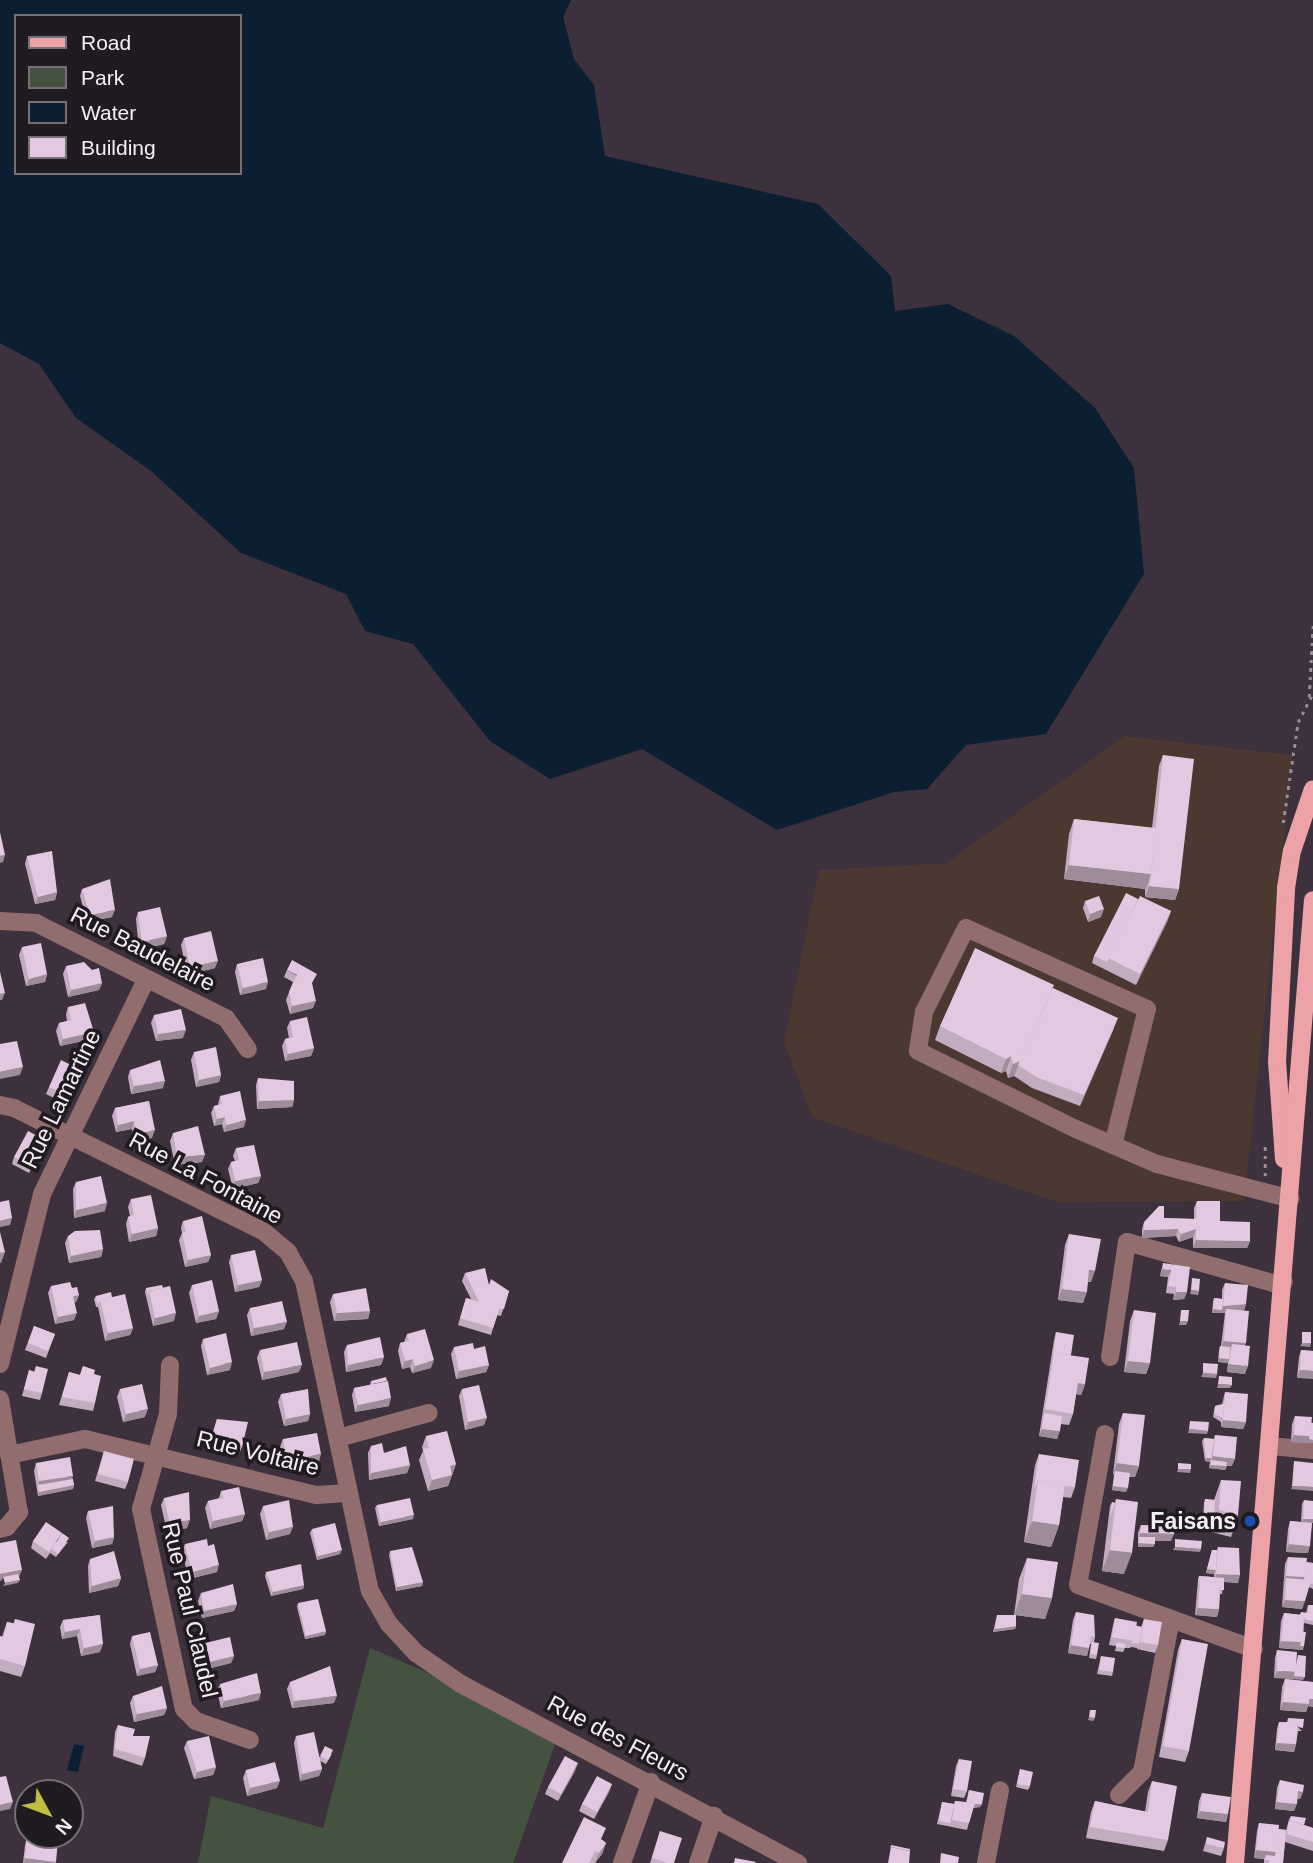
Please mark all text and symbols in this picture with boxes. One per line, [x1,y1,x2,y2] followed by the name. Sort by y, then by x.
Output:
[14,14,242,175] legend
[81,31,131,54] text: Road
[81,66,124,89] text: Park
[81,101,136,124] text: Water
[81,136,156,159] text: Building
[66,901,220,997] street label: Rue Baudelaire
[16,1025,106,1173] street label: Rue Lamartine
[124,1126,288,1230] street label: Rue La Fontaine
[194,1424,322,1482] street label: Rue Voltaire
[1150,1507,1236,1535] place label: Faisans
[1242,1513,1258,1529] marker: Faisans
[156,1520,224,1700] street label: Rue Paul Claudel
[543,1689,693,1787] street label: Rue des Fleurs
[14,1779,84,1849] north arrow
[51,1815,76,1839] text: N

